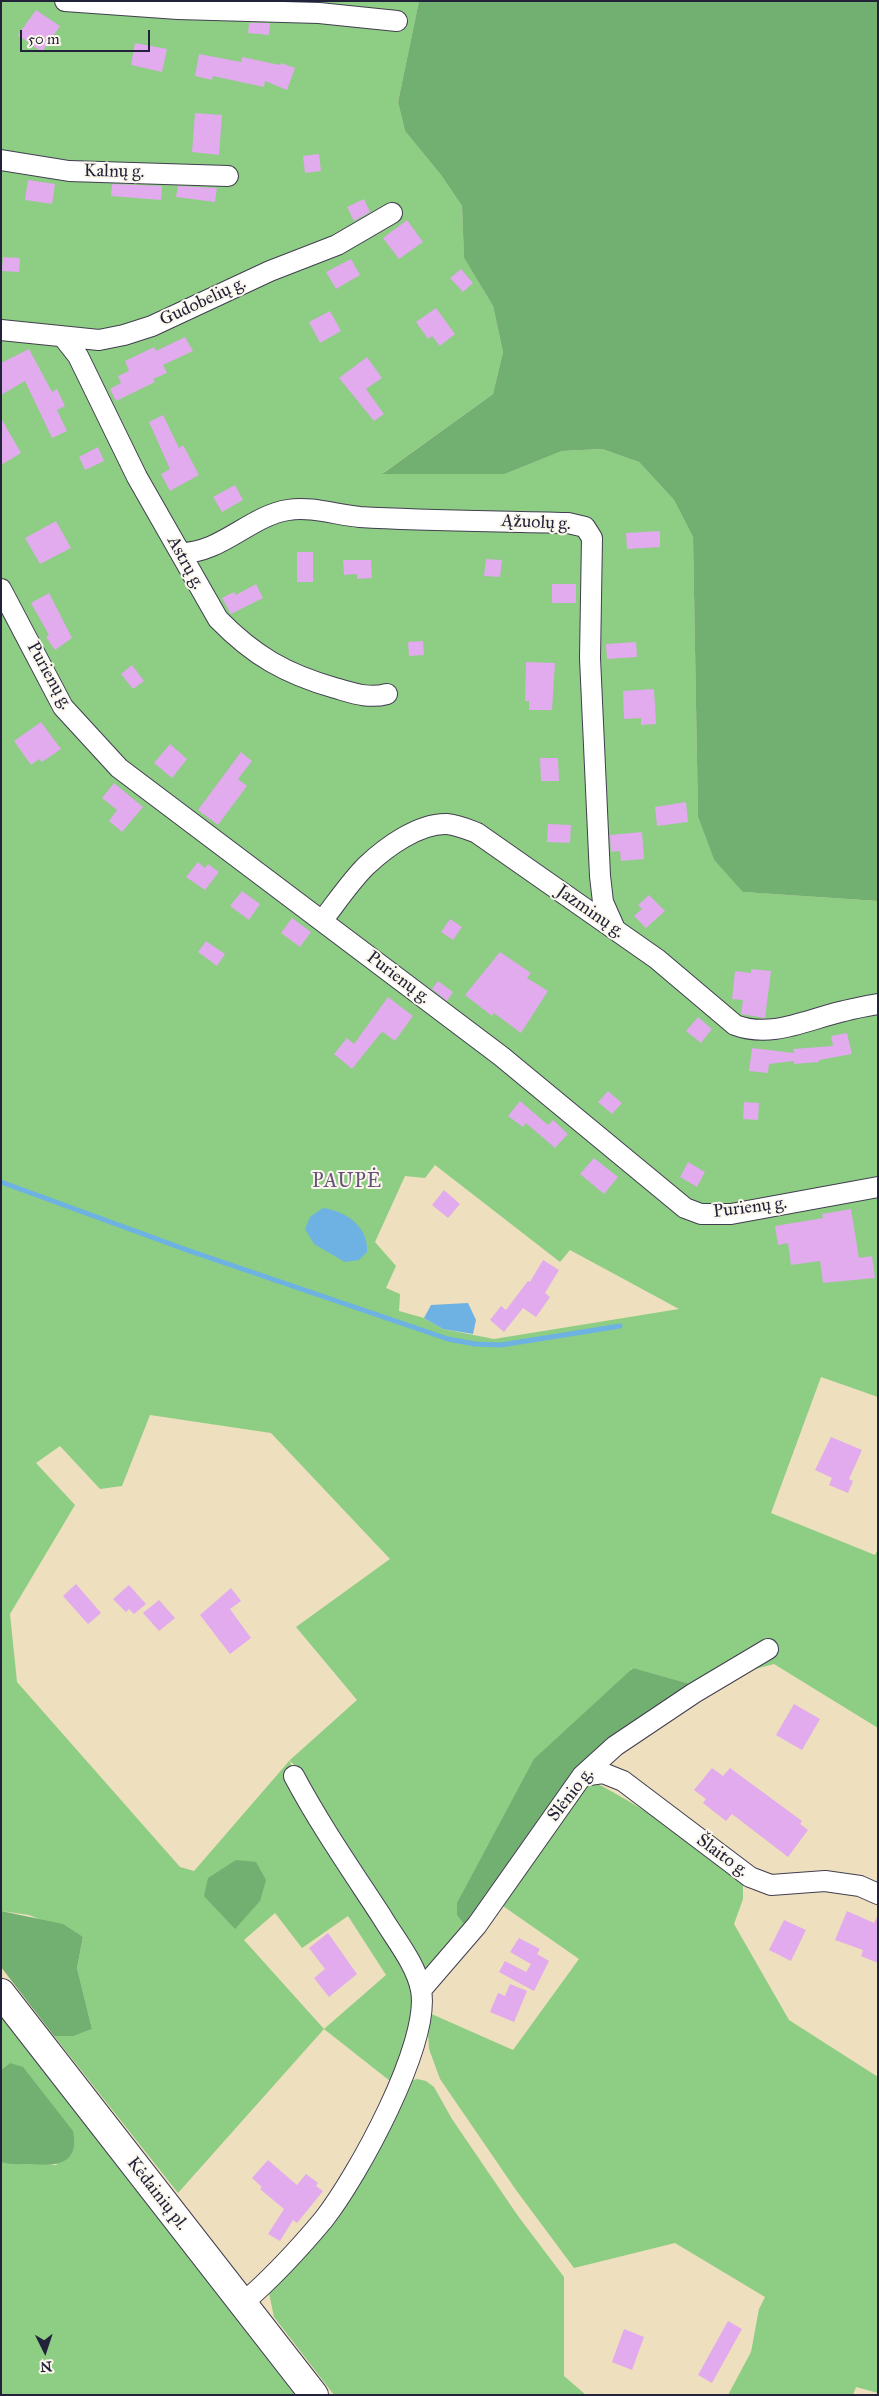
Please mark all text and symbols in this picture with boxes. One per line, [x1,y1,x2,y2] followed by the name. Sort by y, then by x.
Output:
[22,20,152,52] scale bar
[28,30,60,48] text: 50 m
[84,161,144,183] street label: Kalnų g.
[157,273,249,331] street label: Gudobelių g.
[501,510,571,536] street label: Ąžuolų g.
[162,533,208,593] street label: Astrų g.
[22,638,76,714] street label: Purienų g.
[552,881,628,943] street label: Jazminų g.
[362,947,434,1009] street label: Purienų g.
[311,1170,383,1194] district label: PAUPĖ
[712,1193,788,1223] street label: Purienų g.
[543,1764,599,1826] street label: Slėnio g.
[692,1830,752,1882] street label: Šlaito g.
[122,2153,192,2235] street label: Kėdainių pl.
[20,2326,70,2376] north arrow
[40,2358,53,2375] text: N

